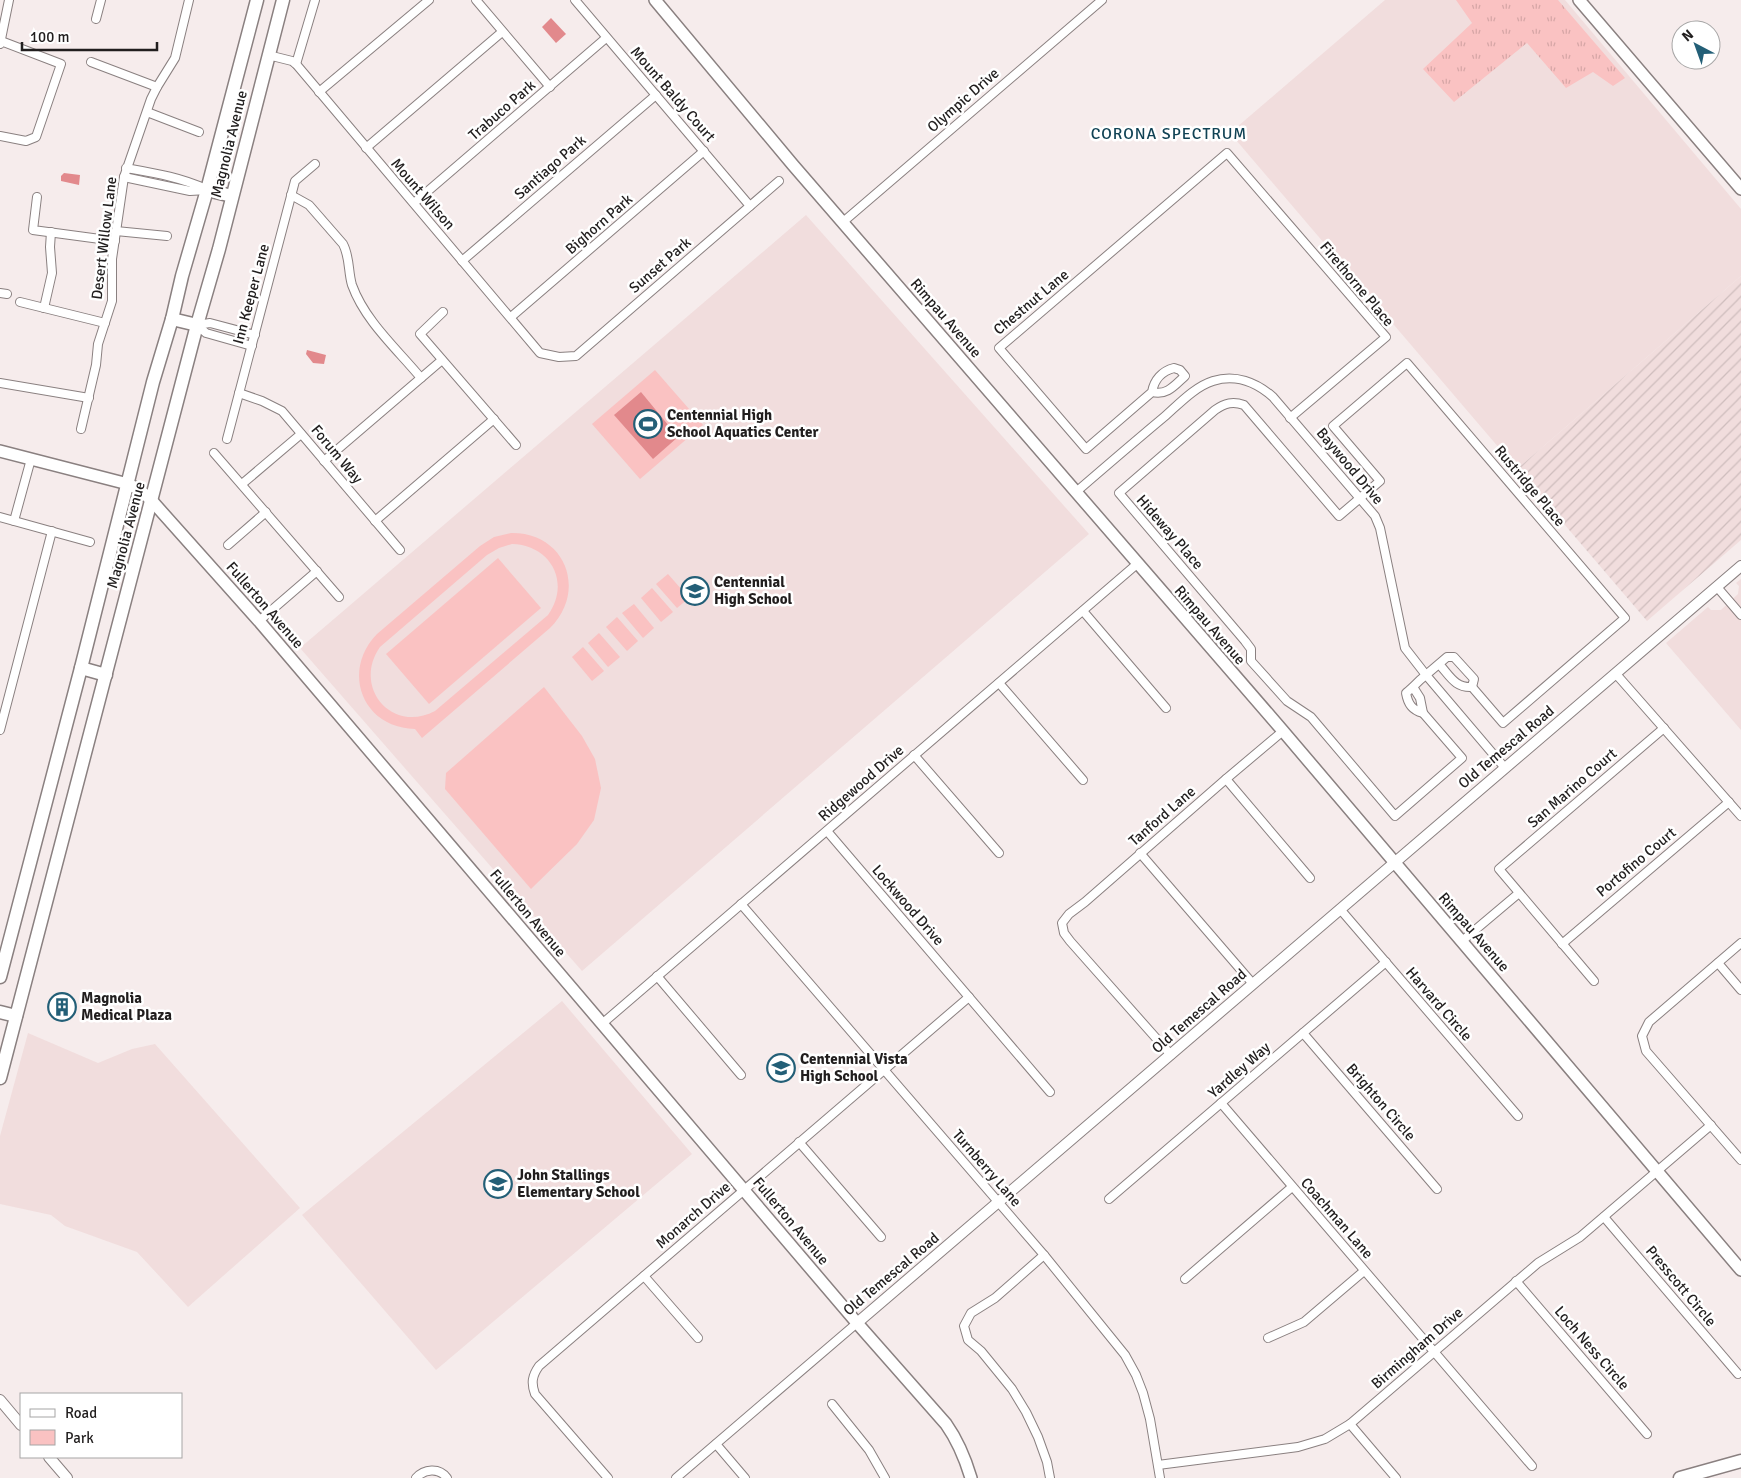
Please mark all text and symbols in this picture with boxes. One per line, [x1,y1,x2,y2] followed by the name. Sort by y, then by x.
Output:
[22,20,158,52] scale bar
[1671,20,1721,70] north arrow
[1679,26,1697,45] text: N
[30,28,70,46] text: 100 m
[627,43,719,145] street label: Mount Baldy Court
[924,64,1002,136] street label: Olympic Drive
[465,76,539,144] street label: Trabuco Park
[207,89,251,199] street label: Magnolia Avenue
[1091,124,1247,144] district label: CORONA SPECTRUM
[511,131,590,203] street label: Santiago Park
[387,155,459,233] street label: Mount Wilson
[88,175,120,301] street label: Desert Willow Lane
[562,190,637,258] street label: Bighorn Park
[625,233,695,297] street label: Sunset Park
[1316,238,1398,330] street label: Firethorne Place
[229,242,273,346] street label: Inn Keeper Lane
[990,265,1072,339] street label: Chestnut Lane
[907,275,985,361] street label: Rimpau Avenue
[667,406,818,441] place label: Centennial High School Aquatics Center
[633,409,663,439] sports icon: Centennial High School Aquatics Center
[307,421,367,487] street label: Forum Way
[1313,424,1387,508] street label: Baywood Drive
[1491,442,1569,530] street label: Rustridge Place
[103,480,149,590] street label: Magnolia Avenue
[1133,491,1207,573] street label: Hideway Place
[223,558,307,652] street label: Fullerton Avenue
[714,573,793,608] place label: Centennial High School
[680,576,710,606] school or university icon: Centennial High School
[1171,582,1249,668] street label: Rimpau Avenue
[1454,702,1558,792] street label: Old Temescal Road
[815,741,907,825] street label: Ridgewood Drive
[1524,744,1620,832] street label: San Marino Court
[1125,782,1199,850] street label: Tanford Lane
[1592,823,1680,901] street label: Portofino Court
[868,861,948,949] street label: Lockwood Drive
[486,866,570,960] street label: Fullerton Avenue
[1435,889,1513,975] street label: Rimpau Avenue
[1402,963,1476,1045] street label: Harvard Circle
[1148,965,1250,1057] street label: Old Temescal Road
[81,989,172,1024] place label: Magnolia Medical Plaza
[47,992,77,1022] building icon: Magnolia Medical Plaza
[1204,1038,1274,1102] street label: Yardley Way
[800,1050,908,1085] place label: Centennial Vista High School
[766,1053,796,1083] school or university icon: Centennial Vista High School
[1343,1060,1419,1144] street label: Brighton Circle
[949,1126,1025,1210] street label: Turnberry Lane
[517,1166,640,1201] place label: John Stallings Elementary School
[483,1169,513,1199] school or university icon: John Stallings Elementary School
[749,1174,833,1268] street label: Fullerton Avenue
[1297,1174,1377,1262] street label: Coachman Lane
[652,1178,734,1252] street label: Monarch Drive
[839,1229,943,1319] street label: Old Temescal Road
[1642,1242,1720,1330] street label: Presscott Circle
[1551,1302,1633,1394] street label: Loch Ness Circle
[1368,1303,1466,1393] street label: Birmingham Drive
[20,1393,182,1458] legend
[65,1404,97,1422] text: Road
[65,1429,94,1447] text: Park

